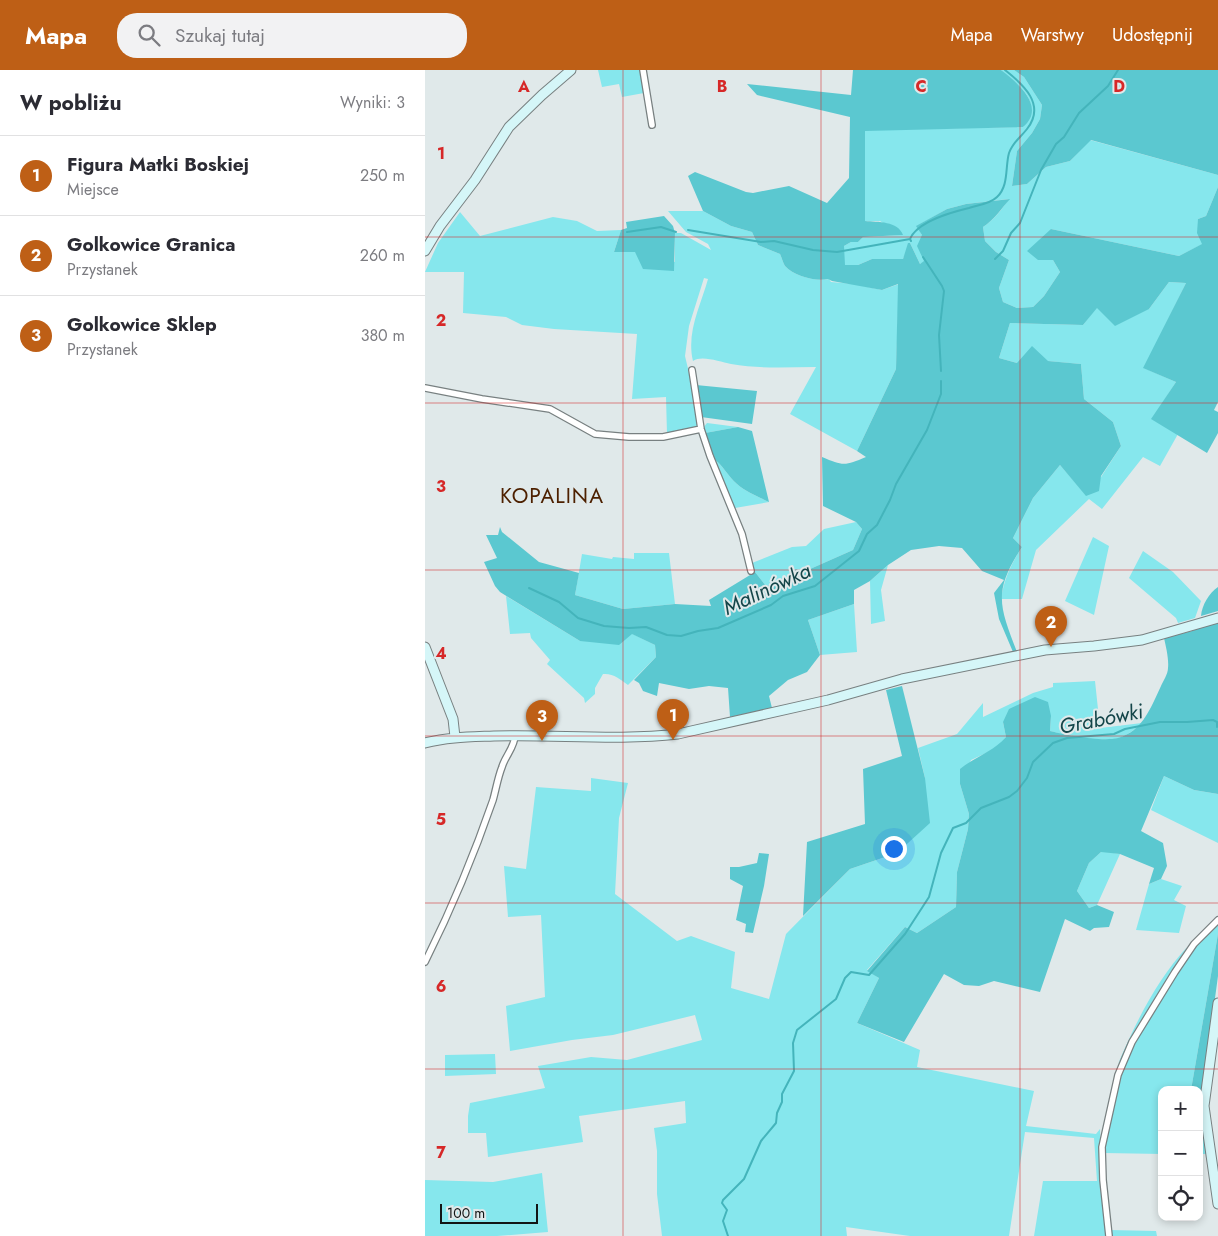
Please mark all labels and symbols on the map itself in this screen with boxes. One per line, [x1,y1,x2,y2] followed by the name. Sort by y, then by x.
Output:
[517,75,530,98] text: A
[717,75,727,98] text: B
[915,75,927,98] text: C
[1113,75,1125,98] text: D
[437,142,445,165] text: 1
[436,309,446,332] text: 2
[436,475,446,498] text: 3
[500,481,604,511] district label: KOPALINA
[718,555,816,622] water label: Malinówka
[1035,606,1067,647] pin: 2
[435,642,447,665] text: 4
[1056,696,1146,742] water label: Grabówki
[657,699,689,740] pin: 1
[526,700,558,741] pin: 3
[436,808,446,831] text: 5
[881,836,907,862] your location
[436,975,446,998] text: 6
[436,1141,446,1164] text: 7
[440,1201,537,1224] scale bar

